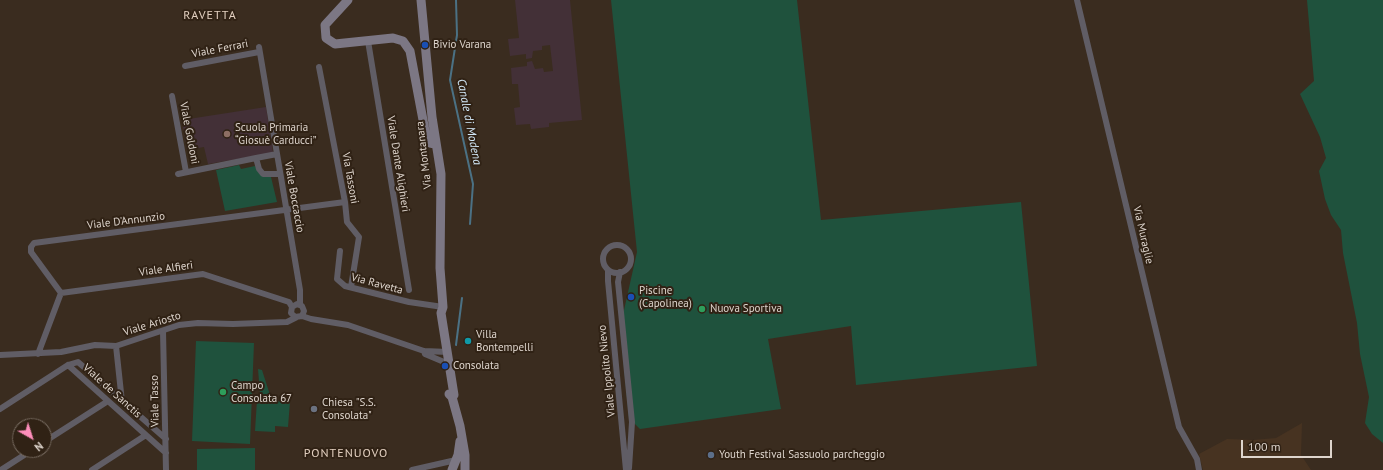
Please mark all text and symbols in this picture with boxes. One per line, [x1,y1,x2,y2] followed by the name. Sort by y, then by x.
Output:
[183,9,237,23] district label: RAVETTA
[191,37,249,61] street label: Viale Ferrari
[433,38,491,52] place label: Bivio Varana
[420,40,430,50] marker: Bivio Varana
[454,78,484,166] water label: Canale di Modena
[177,101,201,165] street label: Viale Goldoni
[384,115,412,213] street label: Viale Dante Alighieri
[413,120,435,190] street label: Via Montanara
[235,121,316,147] place label: Scuola Primaria “Giosuè Carducci”
[222,129,232,139] marker: Scuola Primaria “Giosuè Carducci”
[339,151,361,205] street label: Via Tassoni
[281,160,307,234] street label: Viale Boccaccio
[1130,205,1156,265] street label: Via Muraglie
[86,210,166,232] street label: Viale D'Annunzio
[138,259,194,279] street label: Viale Alfieri
[350,271,404,297] street label: Via Ravetta
[639,284,692,310] place label: Piscine (Capolinea)
[626,292,636,302] marker: Piscine (Capolinea)
[710,302,782,316] place label: Nuova Sportiva
[697,304,707,314] marker: Nuova Sportiva
[122,309,182,339] street label: Viale Ariosto
[596,324,618,418] street label: Viale Ippolito Nievo
[476,328,533,354] place label: Villa Bontempelli
[463,336,473,346] marker: Villa Bontempelli
[453,359,499,373] place label: Consolata
[80,361,144,421] street label: Viale de Sanctis
[440,361,450,371] marker: Consolata
[148,375,162,427] street label: Viale Tasso
[231,379,292,405] place label: Campo Consolata 67
[218,387,228,397] marker: Campo Consolata 67
[322,396,376,422] place label: Chiesa "S.S. Consolata"
[309,404,319,414] marker: Chiesa "S.S. Consolata"
[12,418,52,458] north arrow
[1243,432,1334,458] scale bar
[32,439,46,454] text: N
[1248,439,1281,454] text: 100 m
[304,447,388,461] district label: PONTENUOVO
[719,448,885,462] place label: Youth Festival Sassuolo parcheggio
[706,450,716,460] marker: Youth Festival Sassuolo parcheggio

